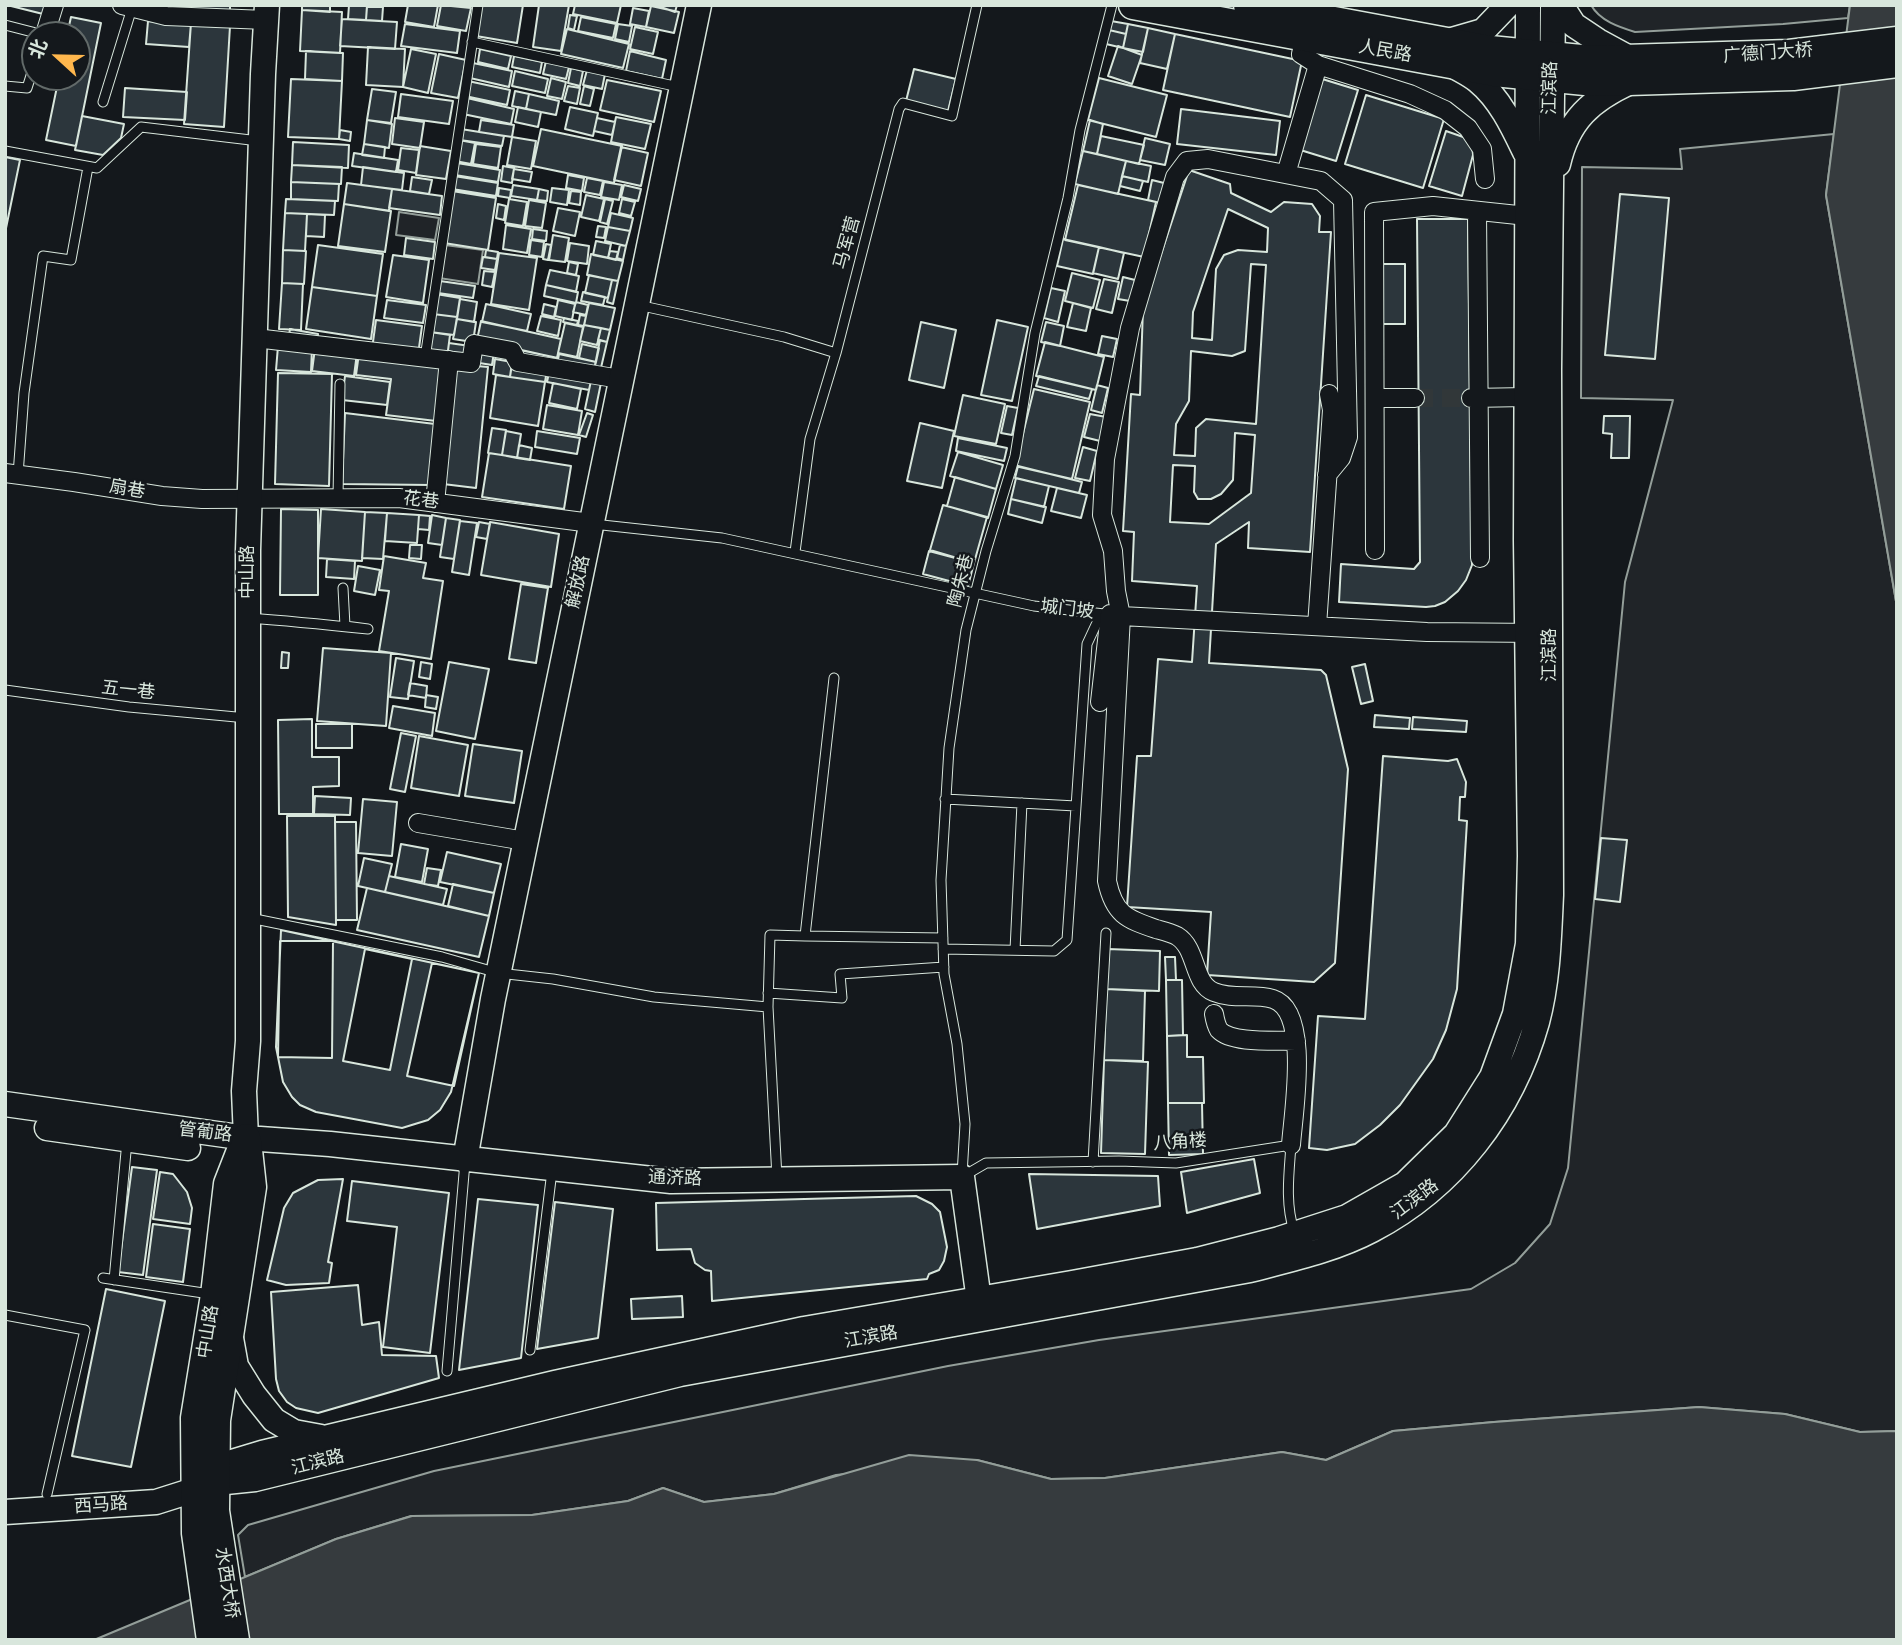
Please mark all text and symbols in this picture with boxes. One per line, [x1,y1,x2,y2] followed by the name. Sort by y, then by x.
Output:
[21,21,91,91] north arrow
[24,36,52,62] text: 北
[1357,37,1413,67] street label: 人民路
[1722,40,1814,68] street label: 广德门大桥
[1540,61,1562,115] street label: 江滨路
[831,214,865,272] street label: 马军营
[107,476,147,504] street label: 扇巷
[402,488,440,514] street label: 花巷
[237,545,259,599] street label: 中山路
[945,552,979,610] street label: 陶朱巷
[563,553,595,611] street label: 解放路
[1039,596,1095,624] street label: 城门坡
[1539,628,1561,682] street label: 江滨路
[100,677,156,705] street label: 五一巷
[177,1119,233,1147] street label: 管葡路
[1152,1130,1208,1156] street label: 八角楼
[648,1167,702,1191] street label: 通济路
[1387,1175,1443,1225] street label: 江滨路
[194,1304,224,1360] street label: 中山路
[843,1323,899,1353] street label: 江滨路
[289,1446,347,1480] street label: 江滨路
[73,1493,129,1519] street label: 西马路
[210,1546,242,1620] street label: 水西大桥

